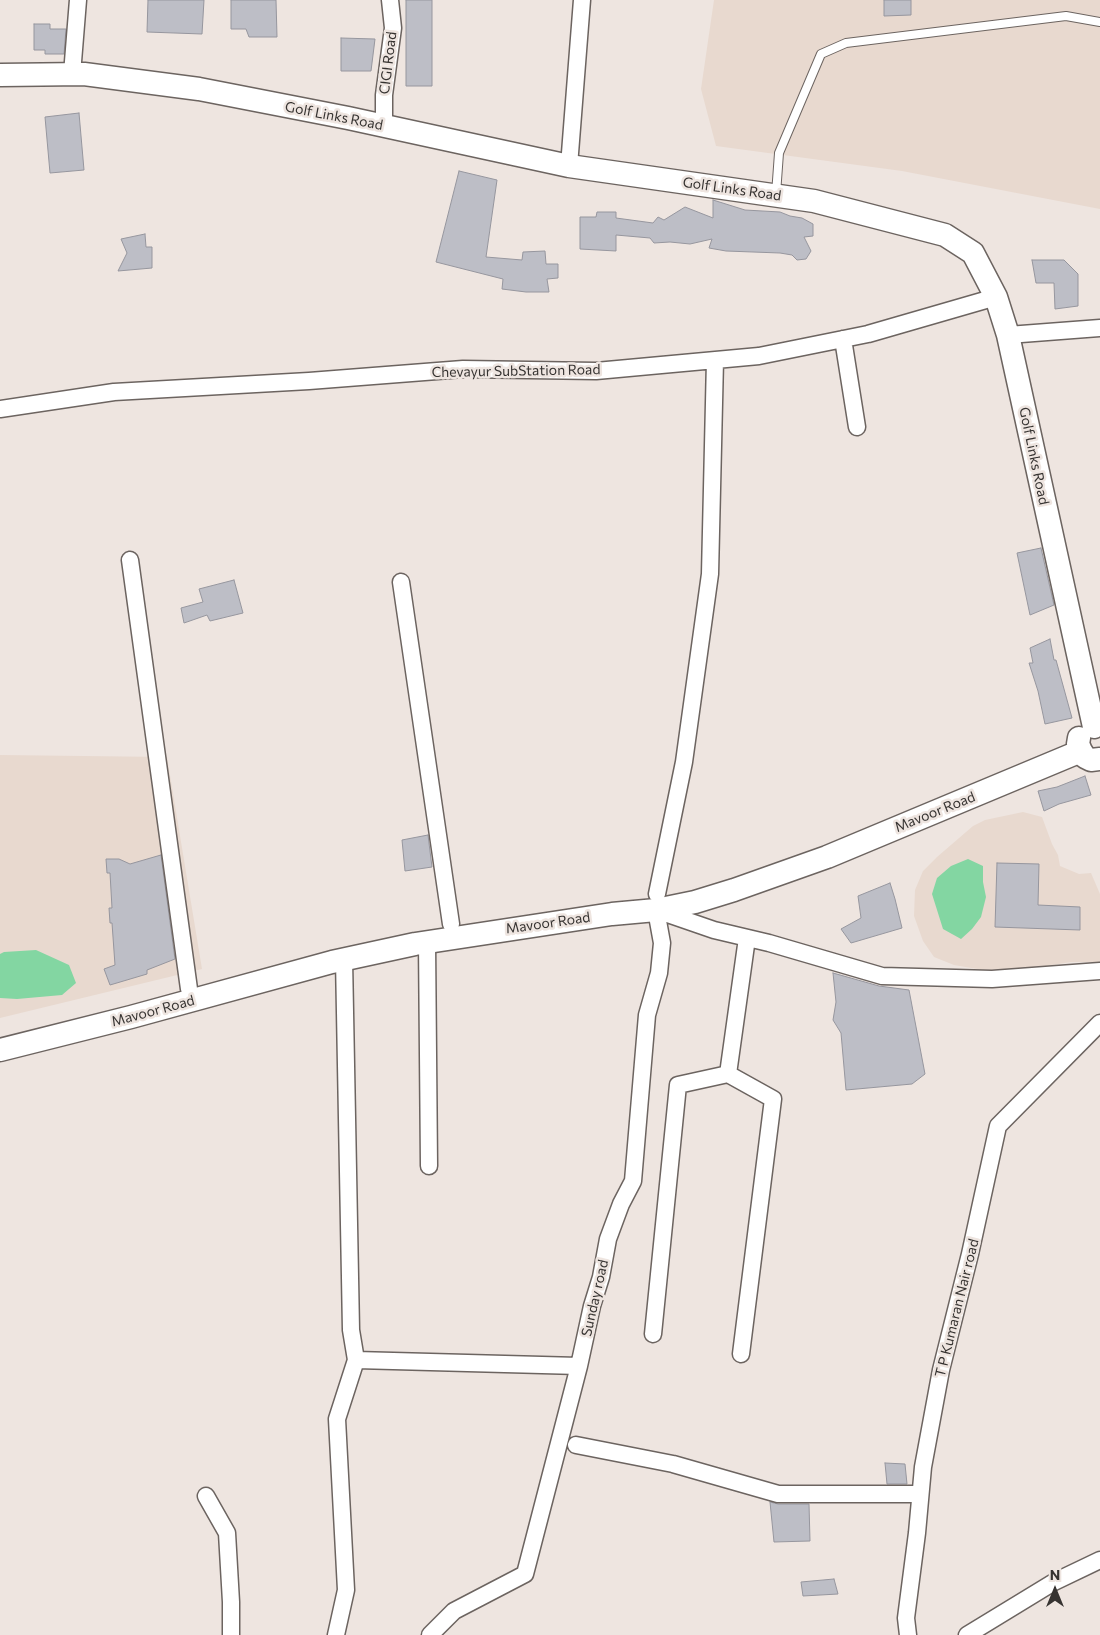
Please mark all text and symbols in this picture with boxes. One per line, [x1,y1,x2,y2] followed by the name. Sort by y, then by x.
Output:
[376,31,400,95] street label: CIGI Road
[284,98,384,134] street label: Golf Links Road
[682,174,782,204] street label: Golf Links Road
[431,361,601,381] street label: Chevayur SubStation Road
[1015,406,1053,506] street label: Golf Links Road
[892,788,978,836] street label: Mavoor Road
[505,909,591,937] street label: Mavoor Road
[110,992,196,1030] street label: Mavoor Road
[932,1237,982,1379] street label: T P Kumaran Nair road
[578,1258,612,1338] street label: Sunday road
[1030,1565,1080,1615] north arrow
[1050,1566,1060,1583] text: N

